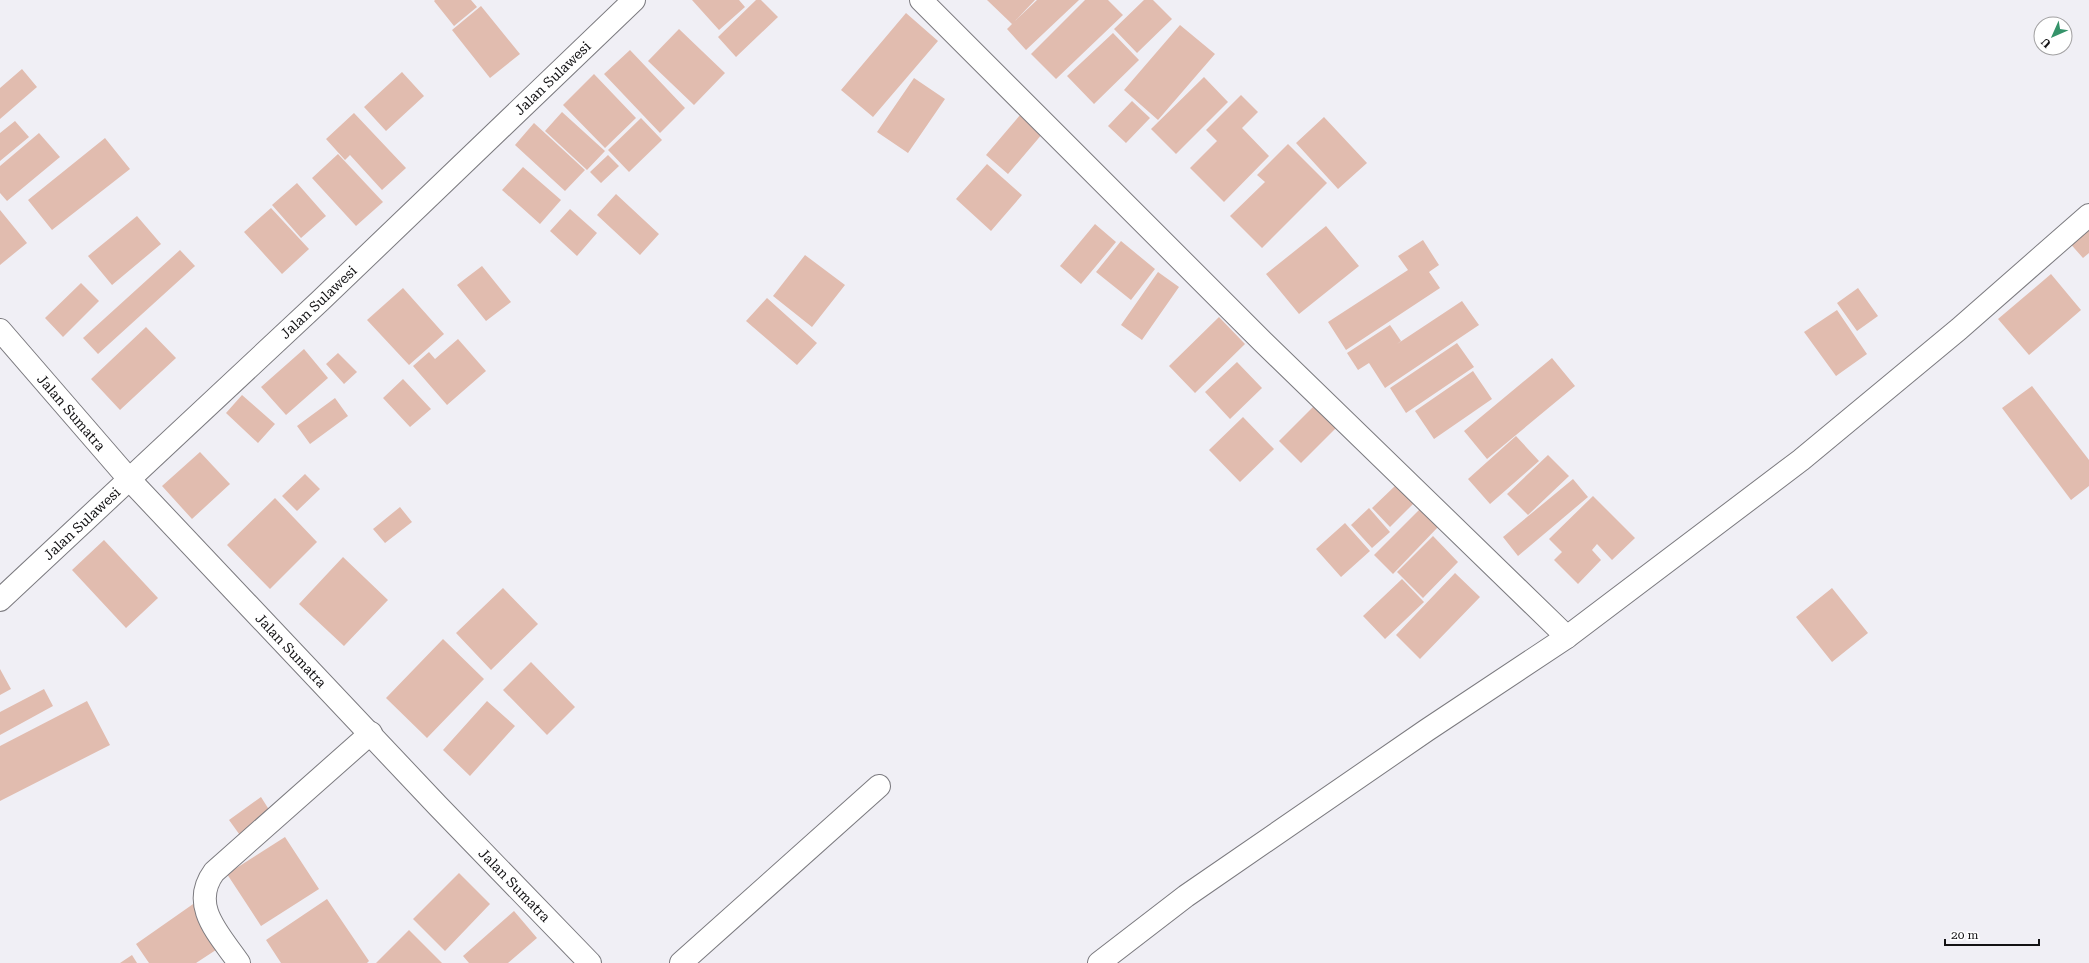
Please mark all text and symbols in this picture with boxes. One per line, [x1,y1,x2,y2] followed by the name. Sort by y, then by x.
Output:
[2033,16,2073,56] north arrow
[2038,35,2054,50] text: U
[511,38,594,118] street label: Jalan Sulawesi
[277,262,360,342] street label: Jalan Sulawesi
[34,371,109,454] street label: Jalan Sumatra
[40,484,124,563] street label: Jalan Sulawesi
[252,610,330,691] street label: Jalan Sumatra
[475,845,554,925] street label: Jalan Sumatra
[1945,921,2039,947] scale bar
[1951,928,1978,942] text: 20 m

